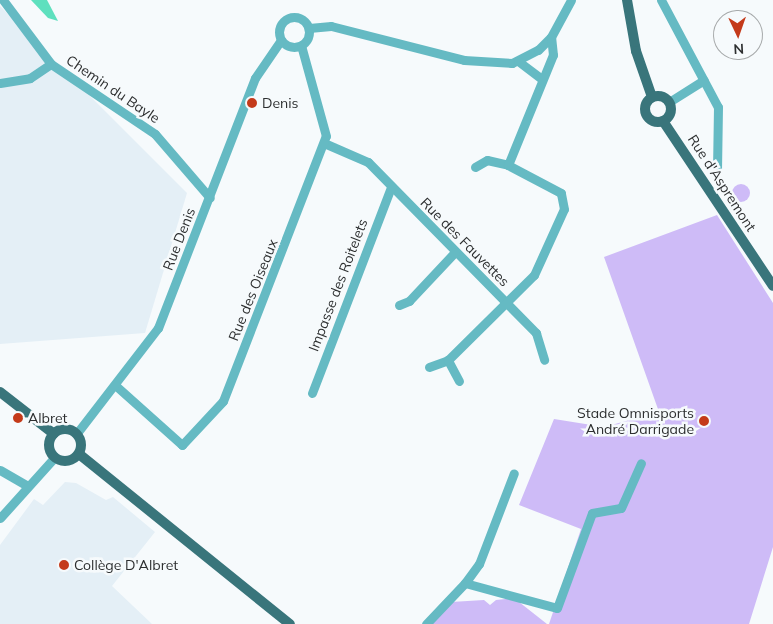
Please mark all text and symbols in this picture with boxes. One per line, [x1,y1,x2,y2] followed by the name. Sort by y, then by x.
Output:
[713,10,763,60] north arrow
[733,40,744,58] text: N
[63,51,163,127] street label: Chemin du Bayle
[262,95,299,111] place label: Denis
[246,97,258,109] marker: Denis
[684,131,760,235] street label: Rue d'Aspremont
[417,194,513,290] street label: Rue des Fauvettes
[159,205,199,273] street label: Rue Denis
[305,216,371,354] street label: Impasse des Roitelets
[225,237,281,343] street label: Rue des Oiseaux
[577,405,694,438] place label: Stade Omnisports André Darrigade
[28,410,68,426] place label: Albret
[12,412,24,424] marker: Albret
[698,415,710,427] marker: Stade Omnisports André Darrigade
[74,557,178,573] place label: Collège D'Albret
[58,559,70,571] marker: Collège D'Albret

